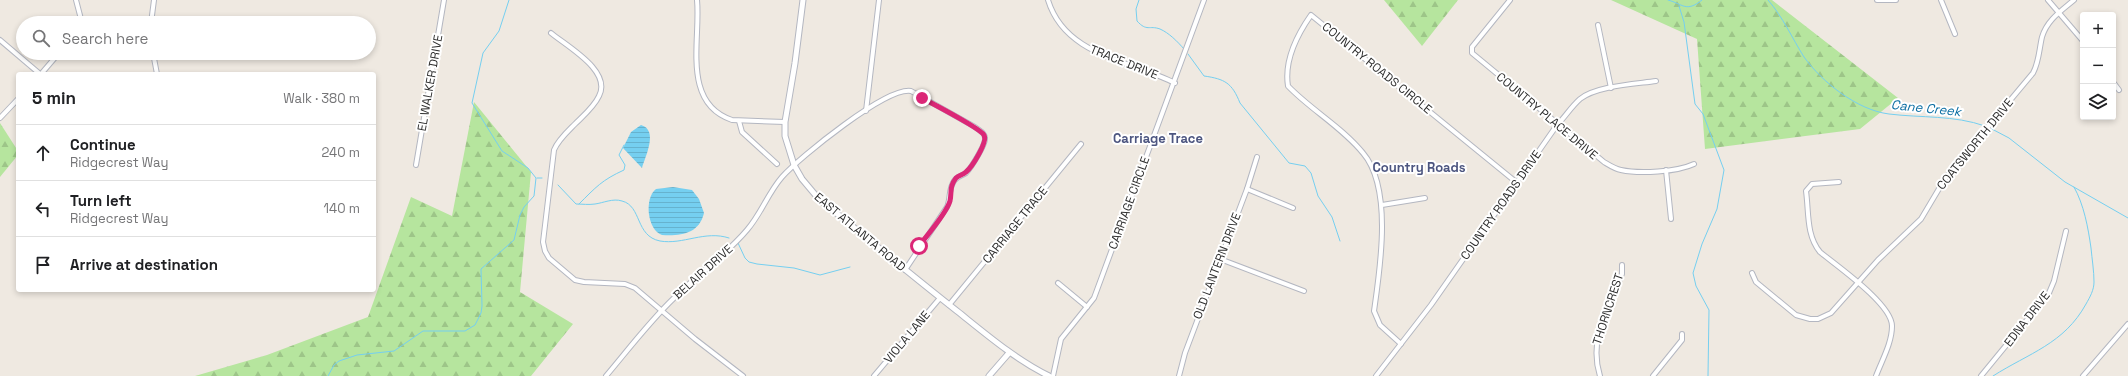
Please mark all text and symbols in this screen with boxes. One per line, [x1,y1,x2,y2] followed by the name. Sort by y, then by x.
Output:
[2080,12,2116,120] map controls
[2080,12,2116,48] button: +
[16,16,376,60] search box
[1319,19,1435,117] street label: COUNTRY ROADS CIRCLE
[30,27,52,49] icon: search
[62,29,148,48] text: Search here
[414,33,446,132] street label: EL WALKER DRIVE
[1088,41,1161,83] street label: TRACE DRIVE
[2080,48,2116,84] button: −
[1493,69,1601,163] street label: COUNTRY PLACE DRIVE
[2080,84,2116,120] button: layers
[32,87,76,109] text: 5 min
[913,89,931,107] route end
[283,90,360,107] text: Walk · 380 m
[1933,95,2017,193] street label: COATSWORTH DRIVE
[1890,96,1964,120] water label: Cane Creek
[1113,130,1203,147] district label: Carriage Trace
[70,135,136,154] text: Continue
[32,142,54,164] icon: ahead
[322,144,360,161] text: 240 m
[1457,147,1545,263] street label: COUNTRY ROADS DRIVE
[70,154,168,171] text: Ridgecrest Way
[1105,154,1153,252] street label: CARRIAGE CIRCLE
[1372,159,1466,176] district label: Country Roads
[979,183,1051,267] street label: CARRIAGE TRACE
[811,189,909,275] street label: EAST ATLANTA ROAD
[70,191,132,210] text: Turn left
[32,198,54,220] icon: left
[324,200,360,217] text: 140 m
[70,210,168,227] text: Ridgecrest Way
[1189,210,1245,322] street label: OLD LANTERN DRIVE
[910,237,928,255] route start
[670,241,736,303] street label: BELAIR DRIVE
[32,254,54,276] icon: arrive
[70,255,218,274] text: Arrive at destination
[1589,271,1627,347] street label: THORNCREST
[2000,288,2054,350] street label: EDNA DRIVE
[880,307,934,367] street label: VIOLA LANE

